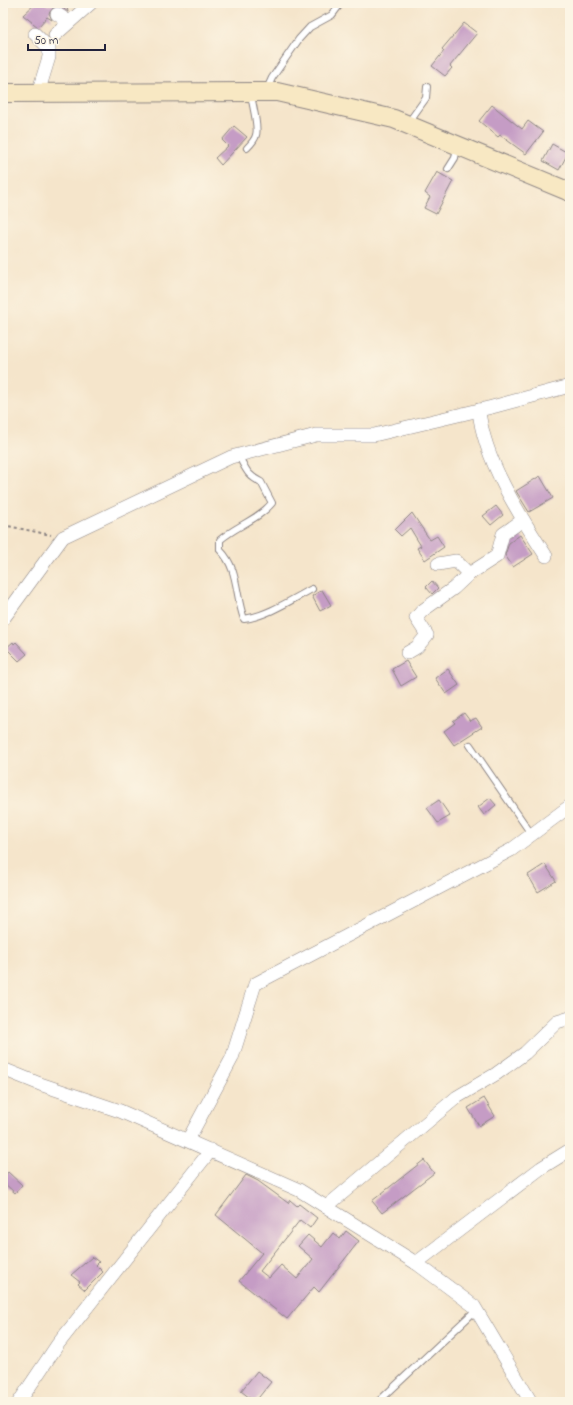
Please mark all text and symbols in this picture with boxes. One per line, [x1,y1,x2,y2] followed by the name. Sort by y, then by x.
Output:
[28,26,105,52] scale bar
[34,32,58,50] text: 50 m

